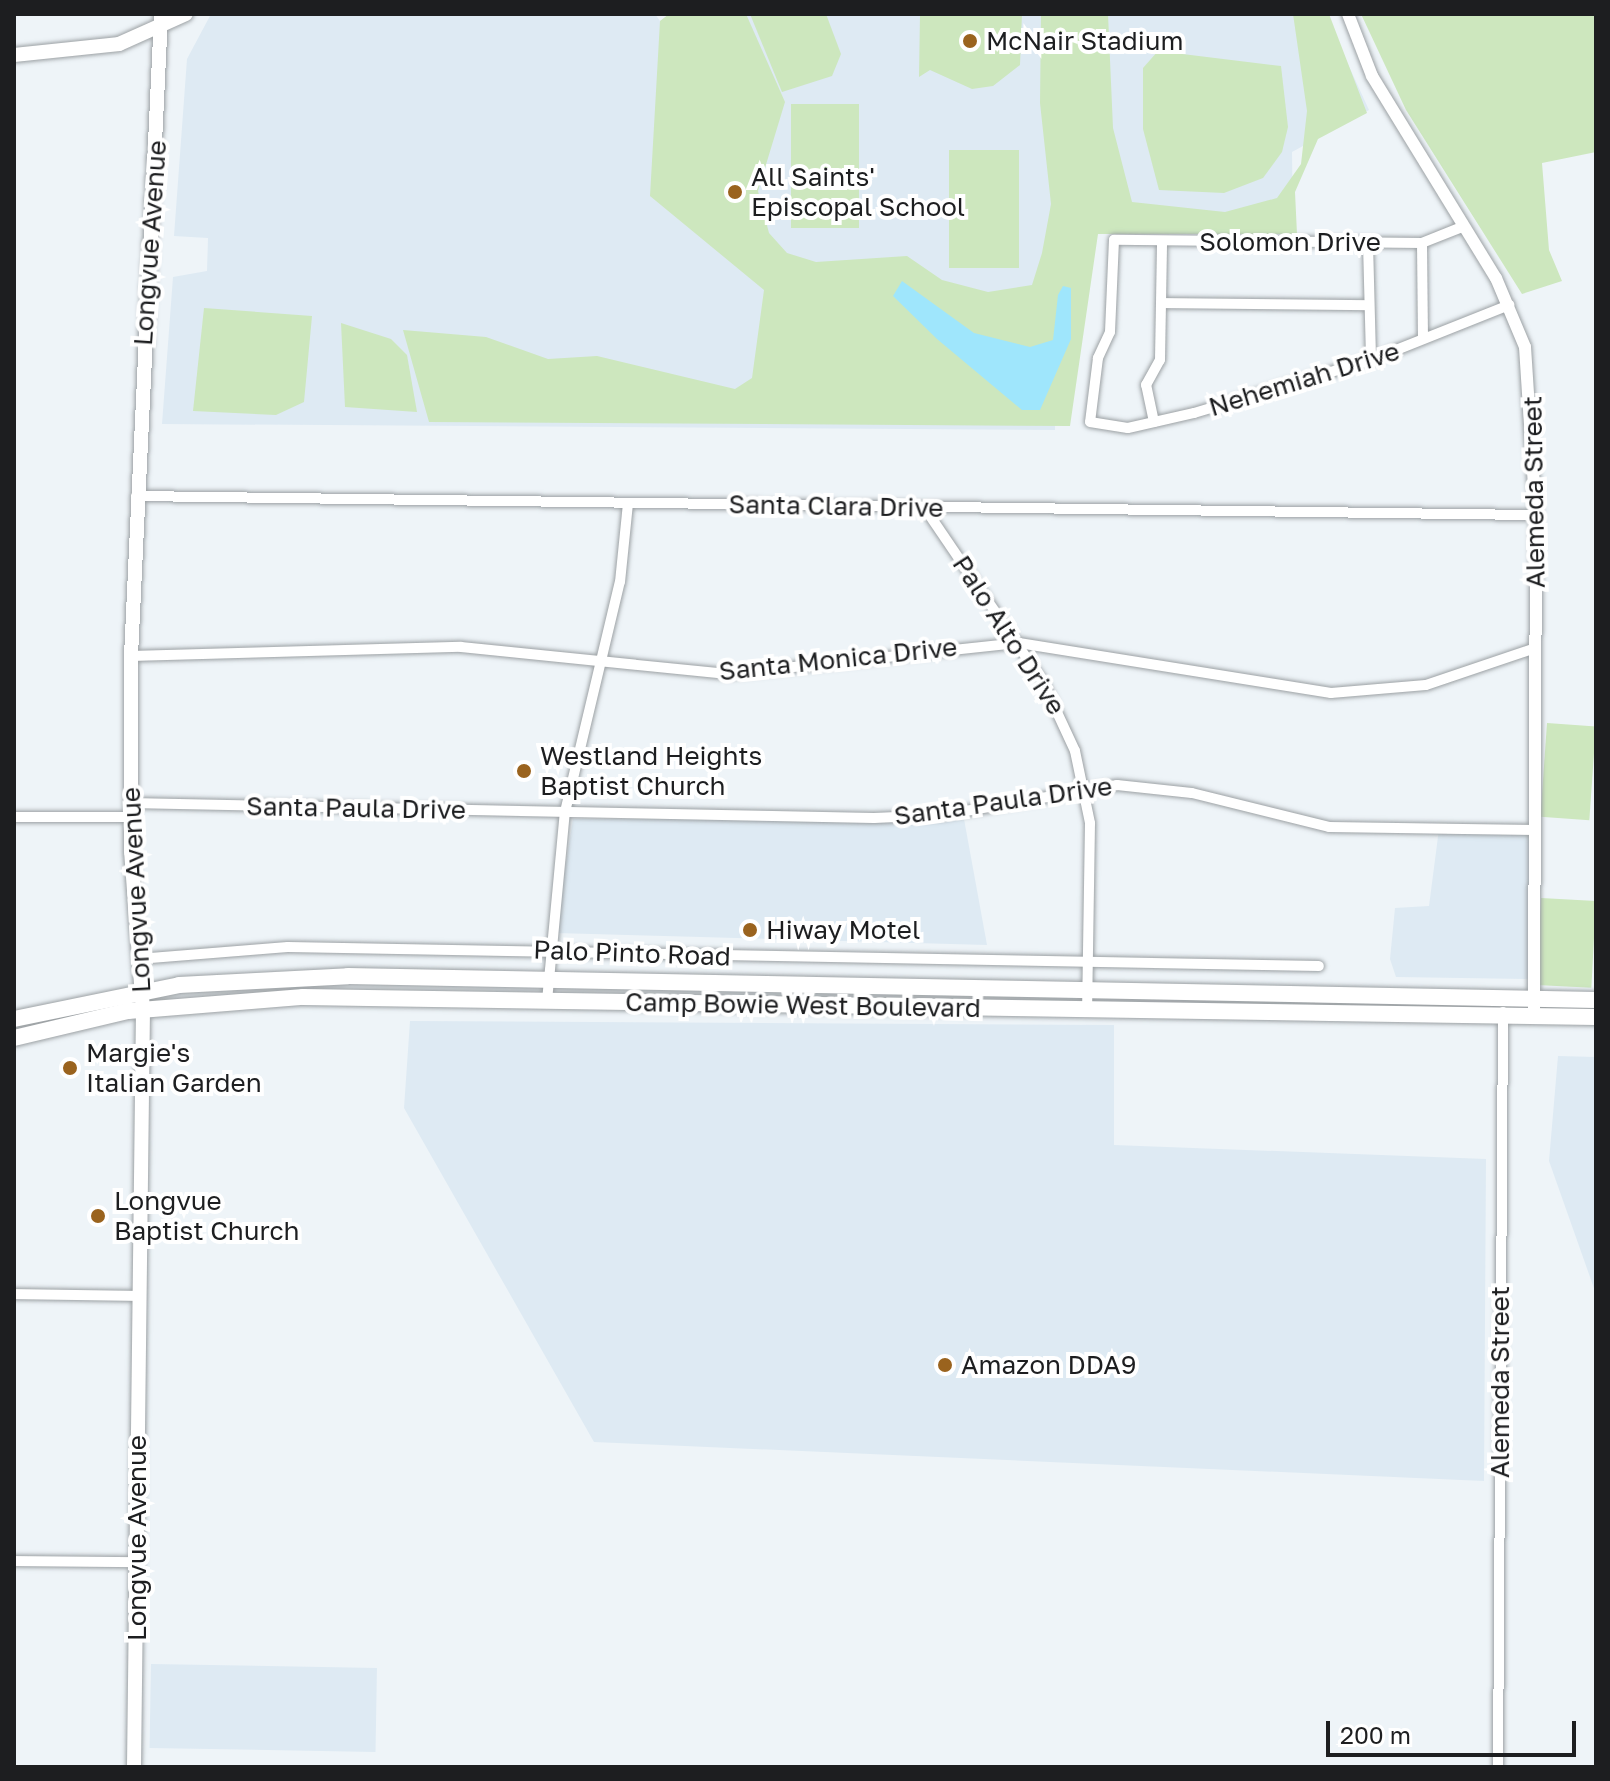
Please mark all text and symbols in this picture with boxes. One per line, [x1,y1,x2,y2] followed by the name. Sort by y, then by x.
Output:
[986,25,1183,57] place label: McNair Stadium
[961,32,979,50] marker: McNair Stadium
[127,139,173,347] street label: Longvue Avenue
[751,161,965,222] place label: All Saints' Episcopal School
[726,183,744,201] marker: All Saints' Episcopal School
[1199,226,1381,258] street label: Solomon Drive
[1205,335,1403,423] street label: Nehemiah Drive
[1517,396,1551,588] street label: Alemeda Street
[728,489,944,523] street label: Santa Clara Drive
[946,550,1072,720] street label: Palo Alto Drive
[717,631,959,687] street label: Santa Monica Drive
[540,740,762,802] place label: Westland Heights Baptist Church
[515,762,533,780] marker: Westland Heights Baptist Church
[892,770,1114,832] street label: Santa Paula Drive
[115,786,157,994] street label: Longvue Avenue
[246,790,466,826] street label: Santa Paula Drive
[766,914,920,946] place label: Hiway Motel
[741,921,759,939] marker: Hiway Motel
[533,934,731,972] street label: Palo Pinto Road
[625,986,981,1024] street label: Camp Bowie West Boulevard
[86,1037,262,1098] place label: Margie's Italian Garden
[61,1059,79,1077] marker: Margie's Italian Garden
[114,1185,300,1246] place label: Longvue Baptist Church
[89,1207,107,1225] marker: Longvue Baptist Church
[1484,1286,1516,1478] street label: Alemeda Street
[961,1349,1136,1381] place label: Amazon DDA9
[936,1356,954,1374] marker: Amazon DDA9
[121,1435,153,1641] street label: Longvue Avenue
[1330,1705,1580,1755] scale bar
[1340,1720,1411,1749] text: 200 m

